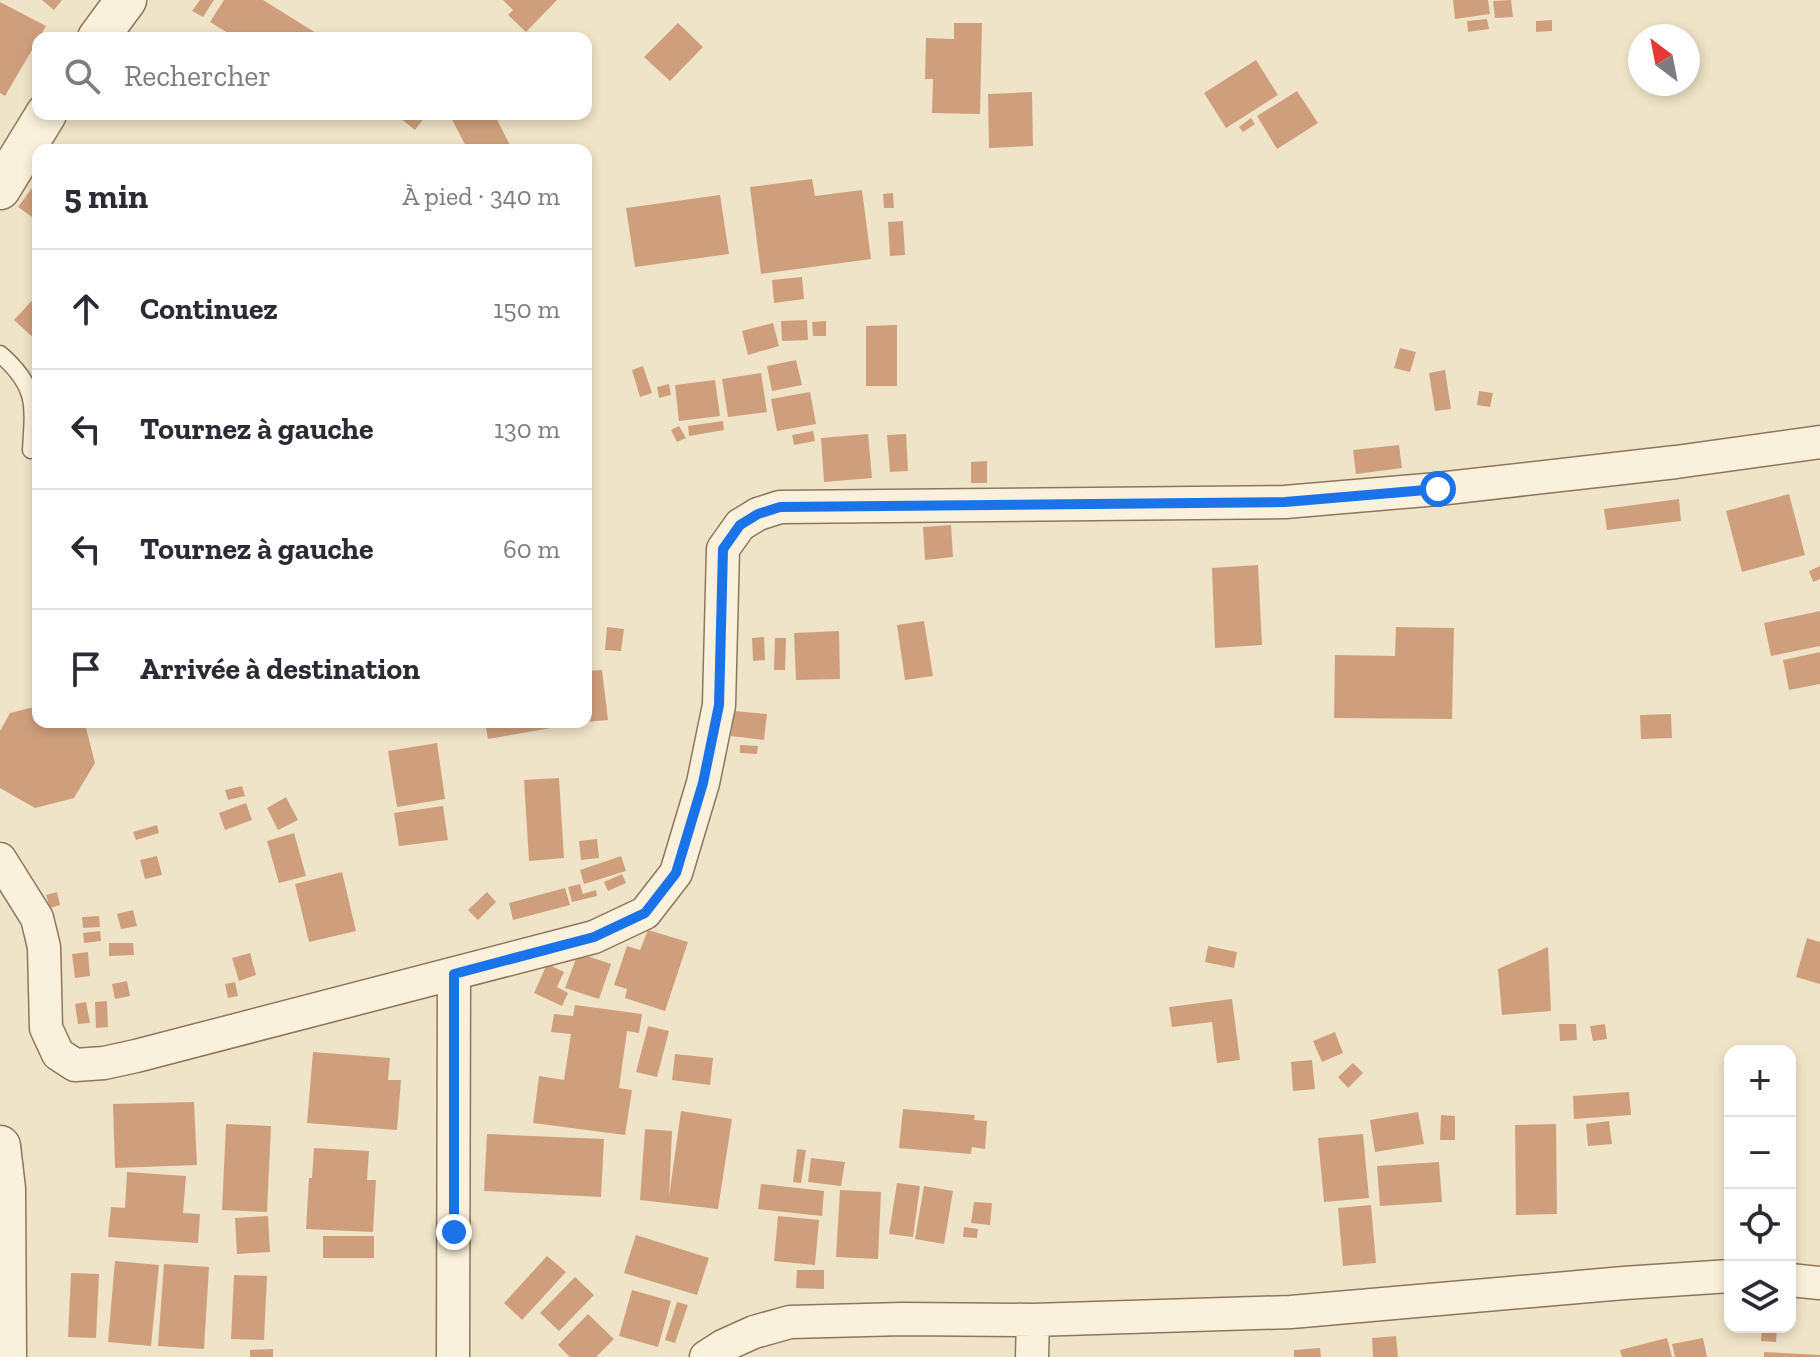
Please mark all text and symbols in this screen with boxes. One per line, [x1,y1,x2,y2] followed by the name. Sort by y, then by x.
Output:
[1628,24,1700,96] north arrow
[32,32,592,120] search box
[60,54,104,98] icon: search
[124,58,271,94] text: Rechercher
[64,176,148,217] text: 5 min
[402,180,560,212] text: À pied · 340 m
[64,287,108,331] icon: ahead
[140,291,278,327] text: Continuez
[493,293,560,325] text: 150 m
[64,407,108,451] icon: left
[140,411,374,447] text: Tournez à gauche
[494,413,560,445] text: 130 m
[1420,471,1456,507] route start
[64,527,108,571] icon: left
[140,531,374,567] text: Tournez à gauche
[503,533,560,565] text: 60 m
[64,647,108,691] icon: arrive
[140,651,420,687] text: Arrivée à destination
[1724,1045,1796,1333] map controls
[1724,1045,1796,1117] button: +
[1724,1117,1796,1189] button: −
[1724,1189,1796,1261] button: locate
[436,1214,472,1250] route end
[1724,1261,1796,1333] button: layers

